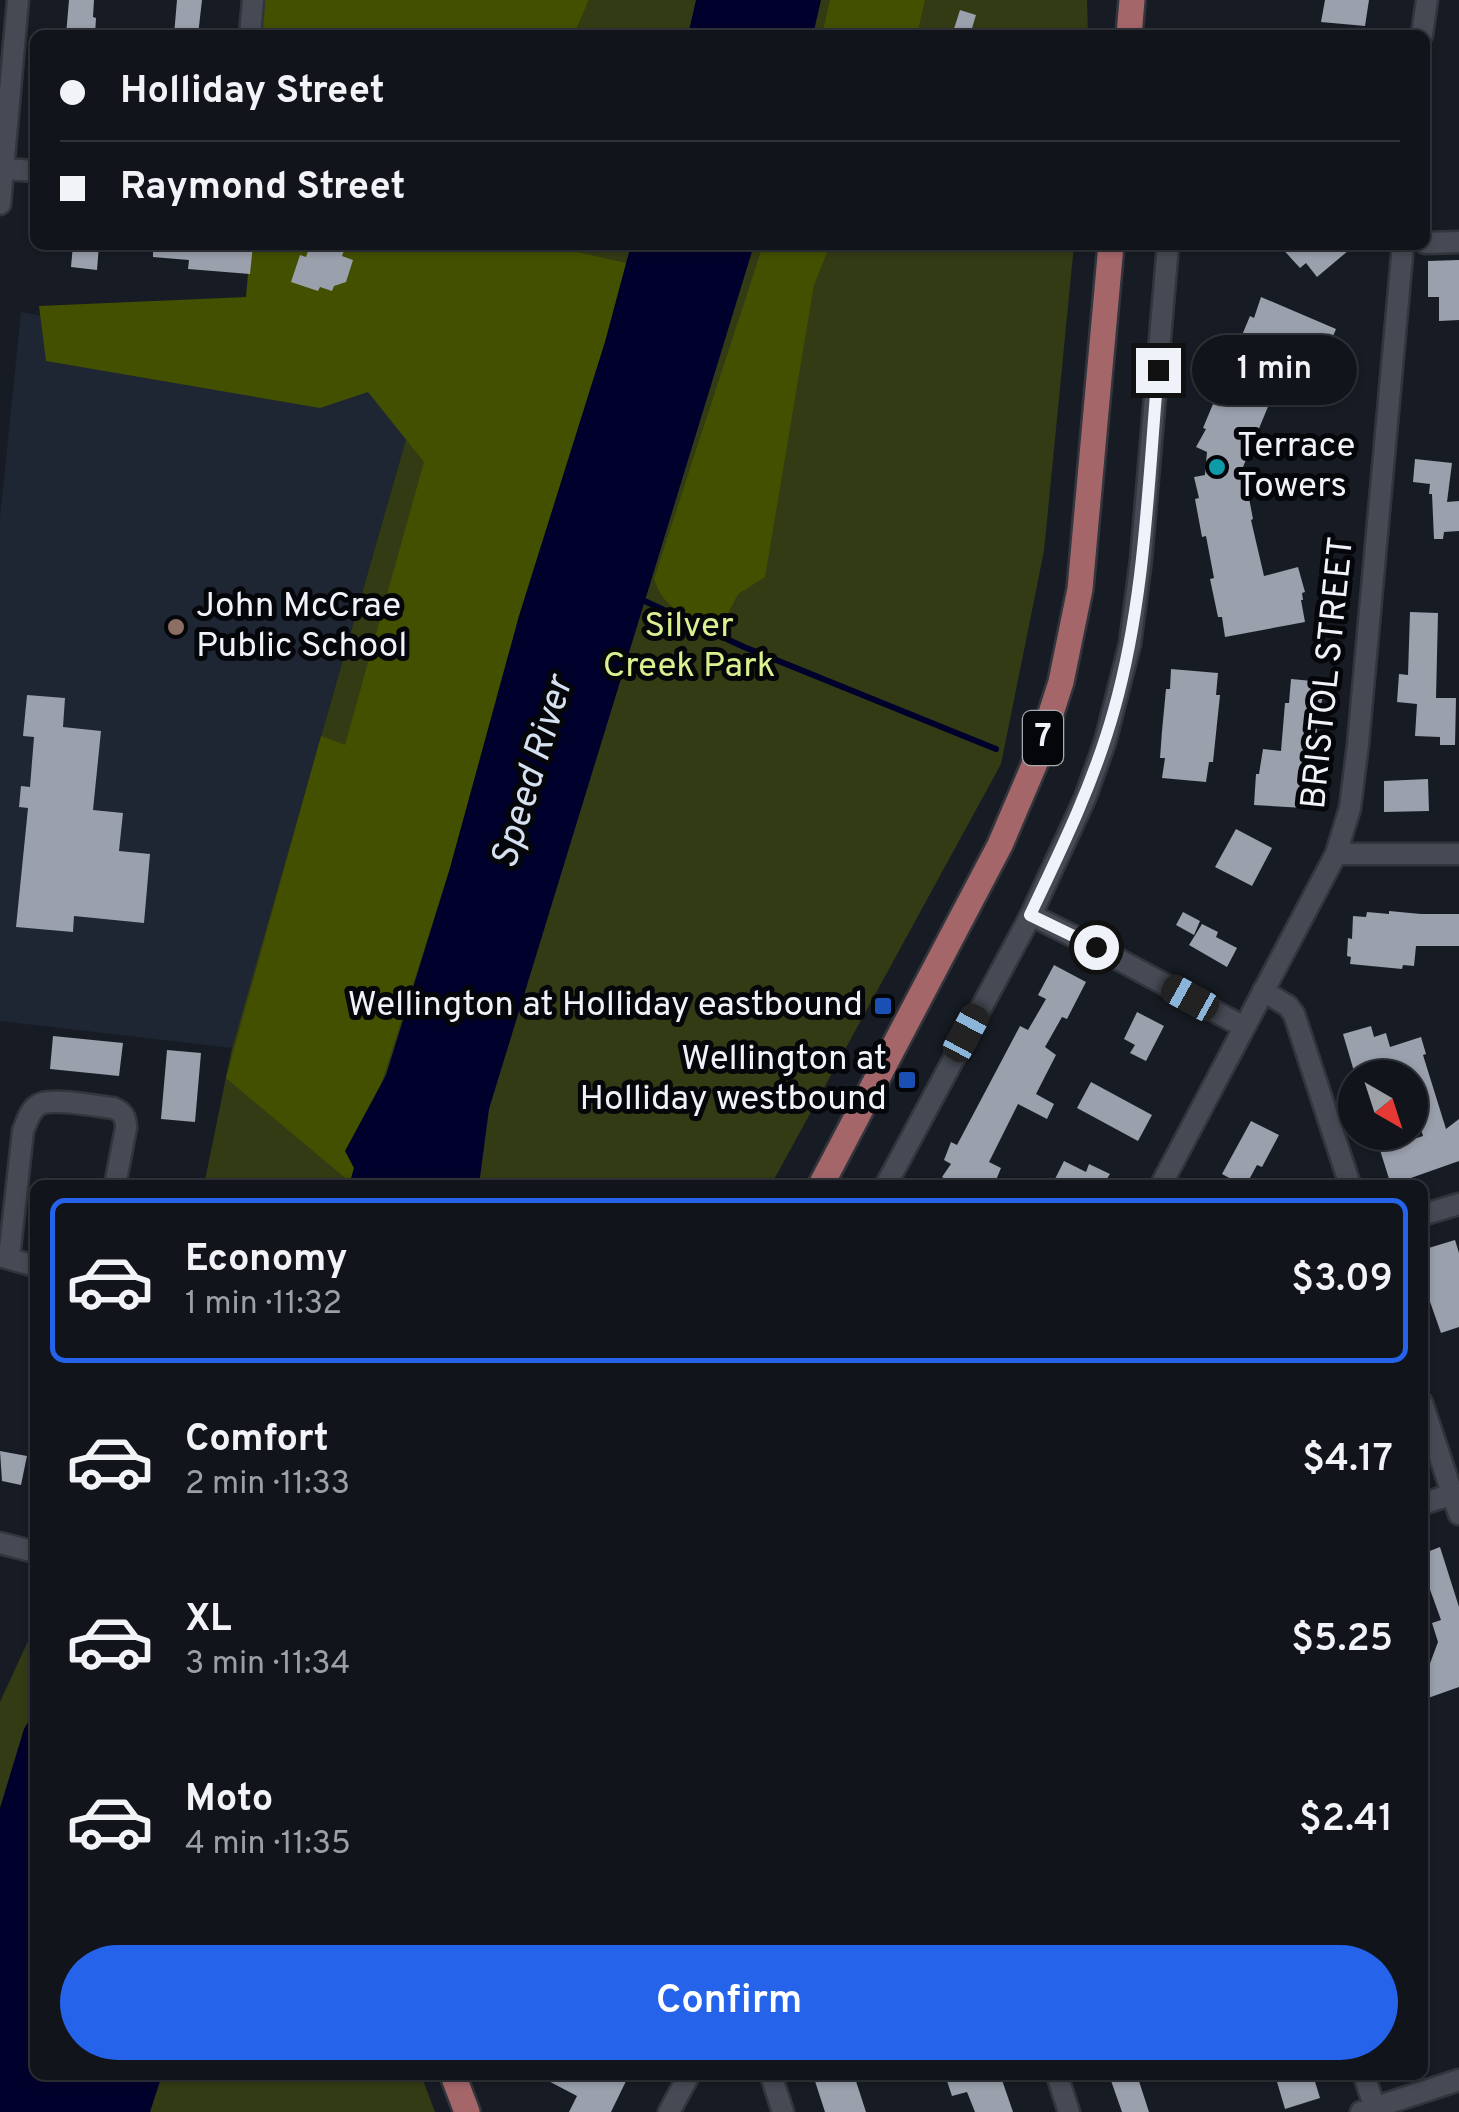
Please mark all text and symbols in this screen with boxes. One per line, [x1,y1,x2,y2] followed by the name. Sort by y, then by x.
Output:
[120,68,385,117] text: Holliday Street
[120,164,405,213] text: Raymond Street
[1193,335,1358,405] callout: 1 min
[1136,348,1181,393] route end
[1237,350,1312,390] text: 1 min
[1237,425,1355,509] place label: Terrace Towers
[1206,456,1228,478] marker: Terrace Towers
[1293,535,1365,811] street label: BRISTOL STREET
[196,585,408,669] place label: John McCrae Public School
[603,605,775,689] park label: Silver Creek Park
[165,616,187,638] marker: John McCrae Public School
[482,669,587,875] water label: Speed River
[1023,711,1063,765] road number: 7
[1074,925,1119,970] route start
[1156,970,1224,1026] car
[347,984,863,1028] place label: Wellington at Holliday eastbound
[872,995,894,1017] marker: Wellington at Holliday eastbound
[939,999,993,1067] car
[580,1038,887,1122] place label: Wellington at Holliday westbound
[1338,1060,1428,1150] north arrow
[1338,1060,1428,1150] map controls
[896,1069,918,1091] marker: Wellington at Holliday westbound
[65,1236,155,1326] icon: car
[185,1236,347,1285] text: Economy
[1291,1256,1393,1305] text: $3.09
[185,1285,342,1325] text: 1 min · 11:32
[65,1416,155,1506] icon: car
[185,1416,329,1465] text: Comfort
[1302,1436,1393,1485] text: $4.17
[185,1465,350,1505] text: 2 min · 11:33
[65,1596,155,1686] icon: car
[185,1596,232,1645] text: XL
[1291,1616,1393,1665] text: $5.25
[185,1645,350,1685] text: 3 min · 11:34
[65,1776,155,1866] icon: car
[185,1776,273,1825] text: Moto
[1299,1796,1393,1845] text: $2.41
[185,1825,351,1865] text: 4 min · 11:35
[60,1945,1398,2060] button: Confirm

